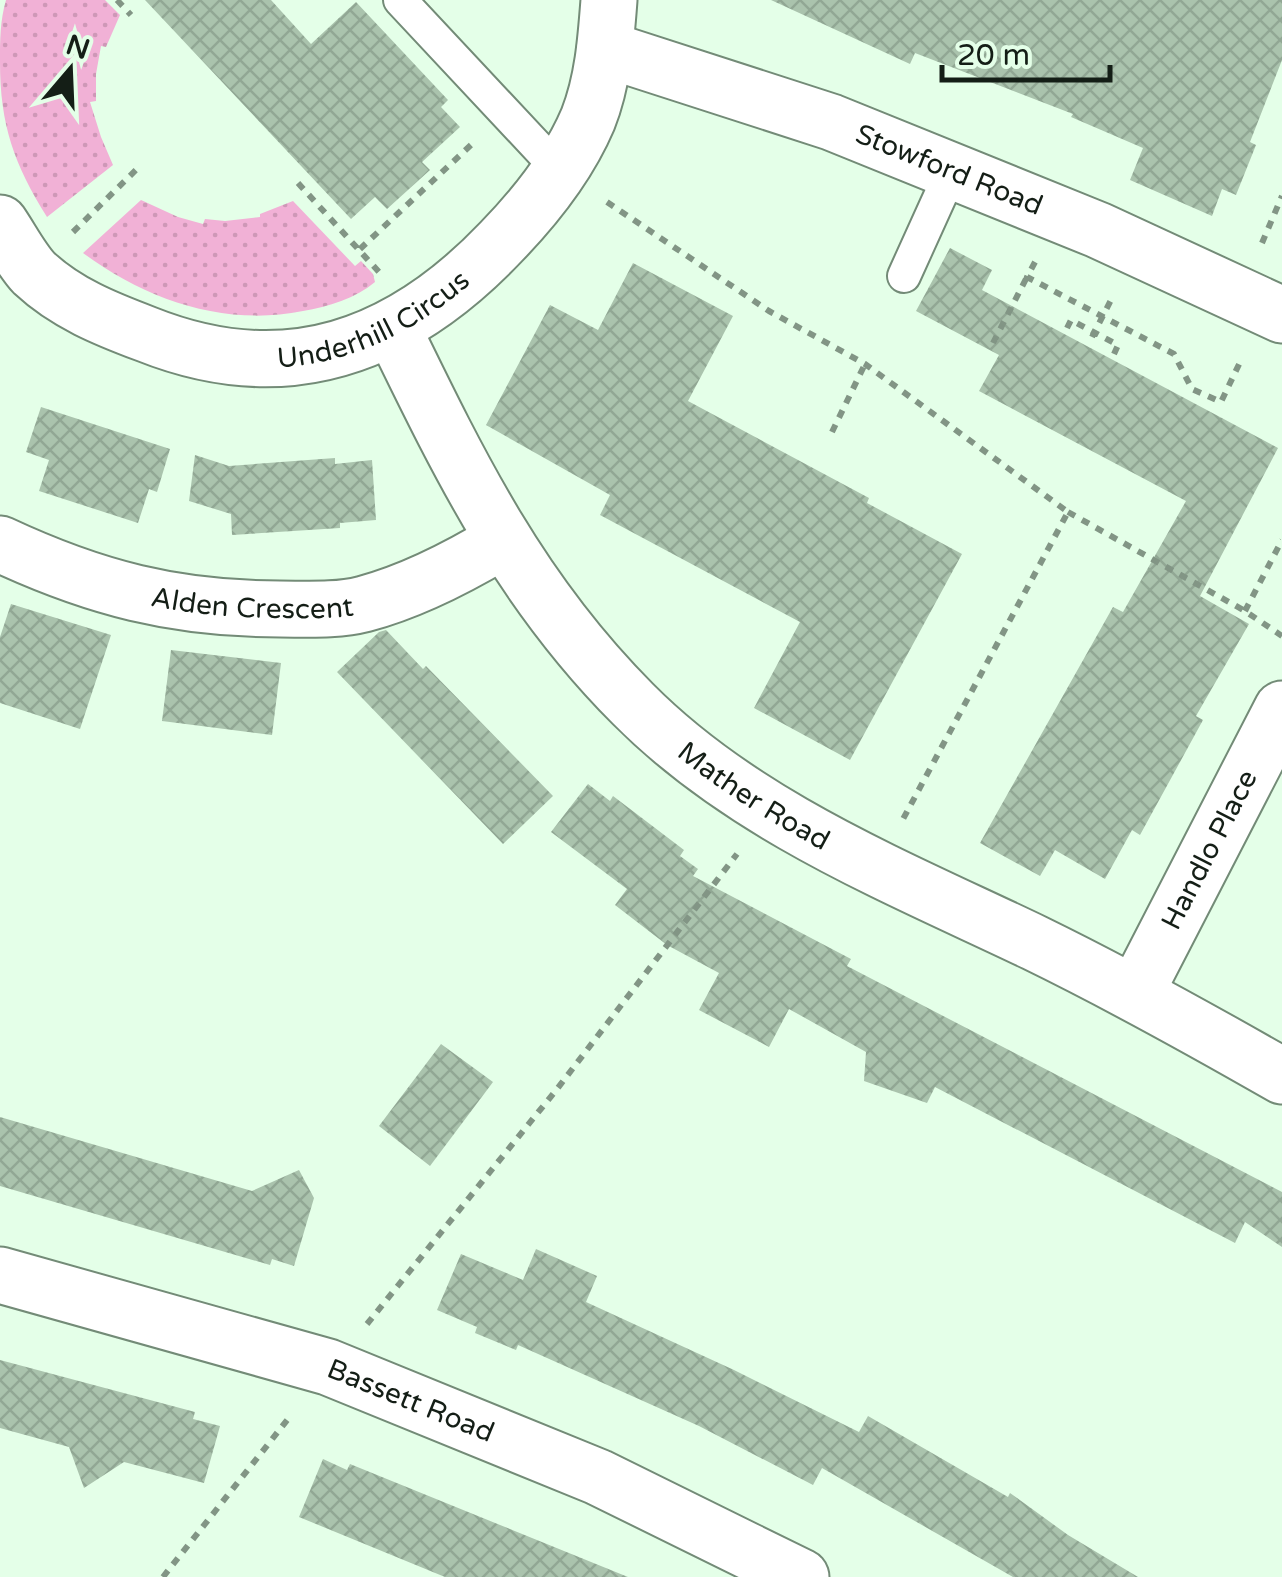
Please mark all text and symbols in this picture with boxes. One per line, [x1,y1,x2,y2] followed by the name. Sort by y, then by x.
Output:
[20,20,120,120] north arrow
[942,20,1110,82] scale bar
[62,28,94,67] text: N
[957,37,1030,74] text: 20 m
[851,117,1048,223] street label: Stowford Road
[276,263,476,376] street label: Underhill Circus
[148,580,356,626] street label: Alden Crescent
[671,734,836,858] street label: Mather Road
[1154,764,1265,935] street label: Handlo Place
[322,1352,499,1450] street label: Bassett Road

